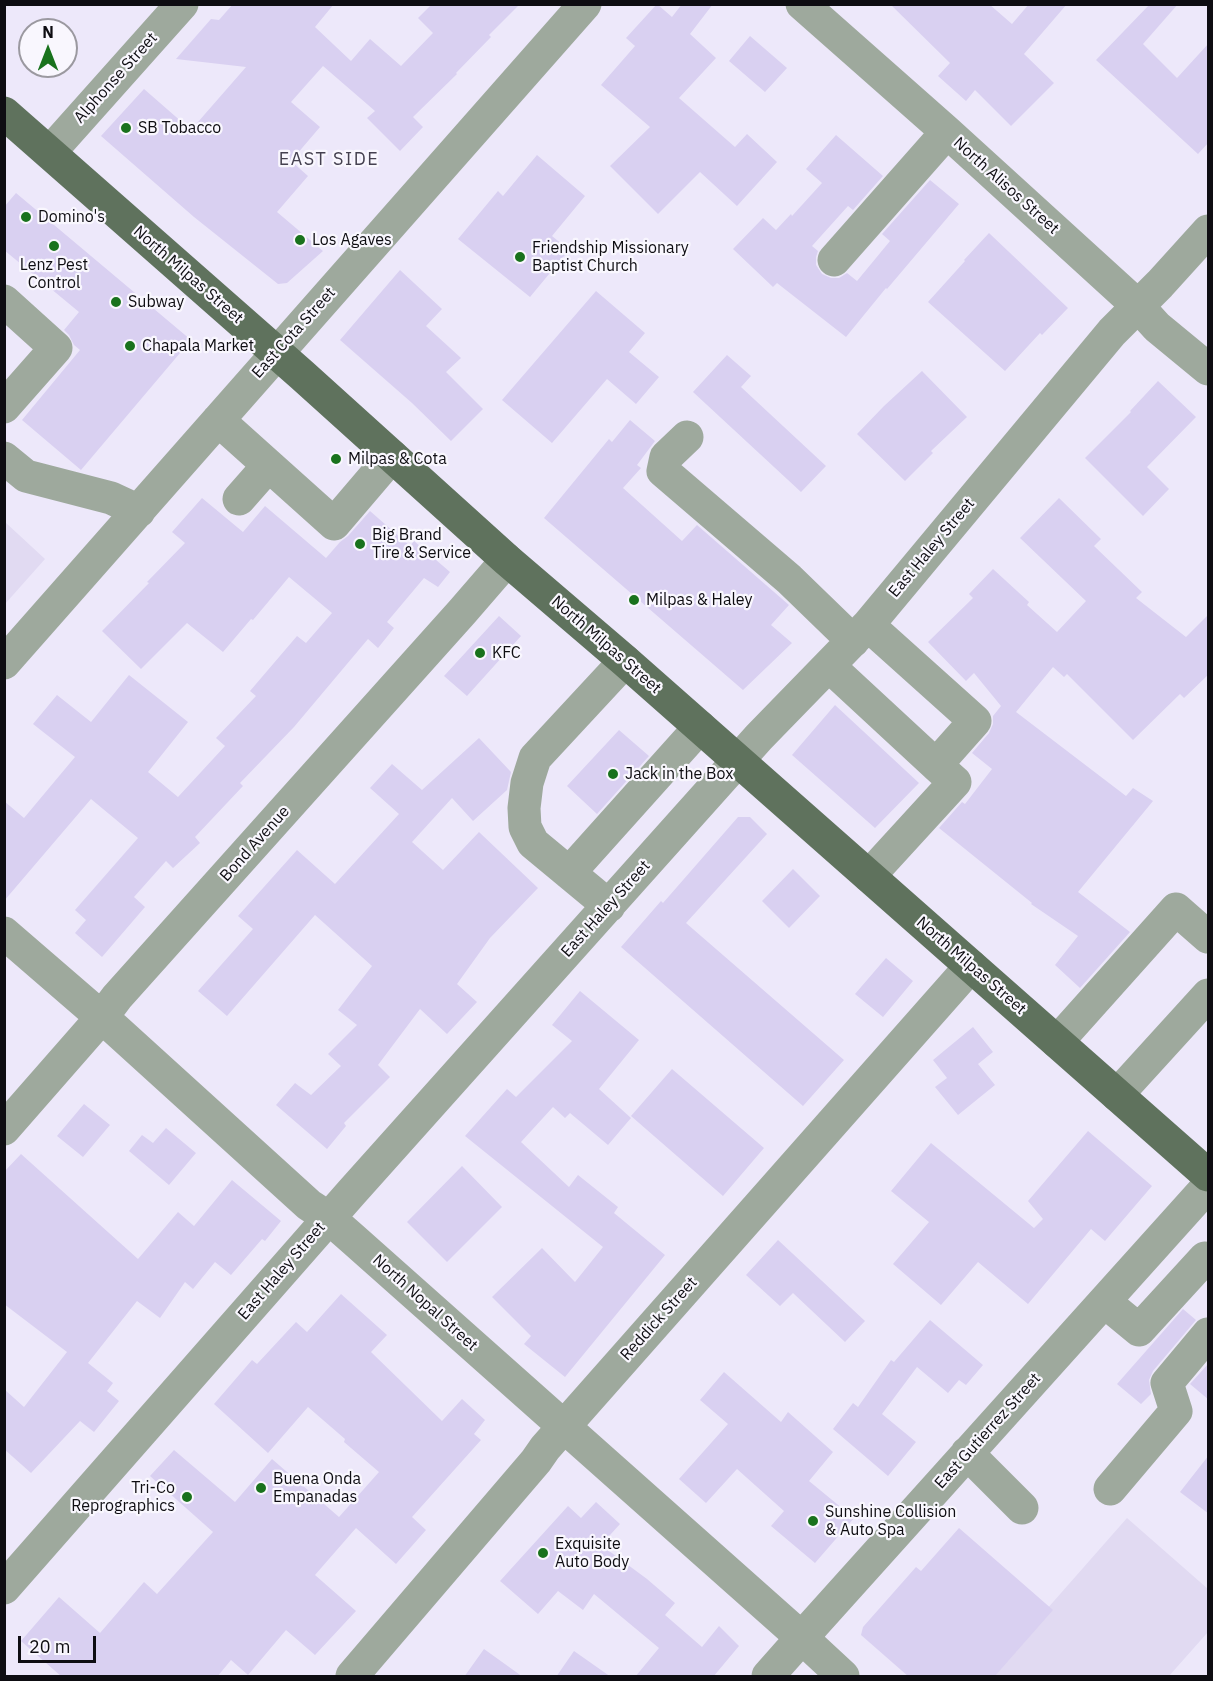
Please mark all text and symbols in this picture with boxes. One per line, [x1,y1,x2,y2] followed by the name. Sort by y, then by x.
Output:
[18,18,78,78] north arrow
[42,22,54,42] text: N
[70,29,162,127] street label: Alphonse Street
[138,118,221,138] place label: SB Tobacco
[119,121,133,135] marker: SB Tobacco
[949,134,1063,238] street label: North Alisos Street
[279,149,379,171] district label: EAST SIDE
[38,207,105,227] place label: Domino's
[19,210,33,224] marker: Domino's
[129,222,247,328] street label: North Milpas Street
[312,230,392,250] place label: Los Agaves
[293,233,307,247] marker: Los Agaves
[532,238,689,276] place label: Friendship Missionary Baptist Church
[47,239,61,253] marker: Lenz Pest Control
[513,250,527,264] marker: Friendship Missionary Baptist Church
[20,255,88,293] place label: Lenz Pest Control
[248,284,340,382] street label: East Cota Street
[128,292,184,312] place label: Subway
[109,295,123,309] marker: Subway
[142,336,254,356] place label: Chapala Market
[123,339,137,353] marker: Chapala Market
[348,449,447,469] place label: Milpas & Cota
[329,452,343,466] marker: Milpas & Cota
[885,495,979,601] street label: East Haley Street
[372,525,471,563] place label: Big Brand Tire & Service
[353,537,367,551] marker: Big Brand Tire & Service
[646,590,753,610] place label: Milpas & Haley
[547,592,665,698] street label: North Milpas Street
[627,593,641,607] marker: Milpas & Haley
[492,643,521,663] place label: KFC
[473,646,487,660] marker: KFC
[625,764,733,784] place label: Jack in the Box
[606,767,620,781] marker: Jack in the Box
[216,802,294,886] street label: Bond Avenue
[558,857,654,961] street label: East Haley Street
[912,913,1030,1019] street label: North Milpas Street
[234,1218,330,1324] street label: East Haley Street
[368,1251,482,1355] street label: North Nopal Street
[617,1273,701,1365] street label: Reddick Street
[931,1369,1045,1493] street label: East Gutierrez Street
[273,1469,361,1507] place label: Buena Onda Empanadas
[71,1478,175,1516] place label: Tri-Co Reprographics
[254,1481,268,1495] marker: Buena Onda Empanadas
[180,1490,194,1504] marker: Tri-Co Reprographics
[825,1502,956,1540] place label: Sunshine Collision & Auto Spa
[806,1514,820,1528] marker: Sunshine Collision & Auto Spa
[555,1534,629,1572] place label: Exquisite Auto Body
[536,1546,550,1560] marker: Exquisite Auto Body
[21,1624,99,1662] scale bar
[29,1635,71,1658] text: 20 m

